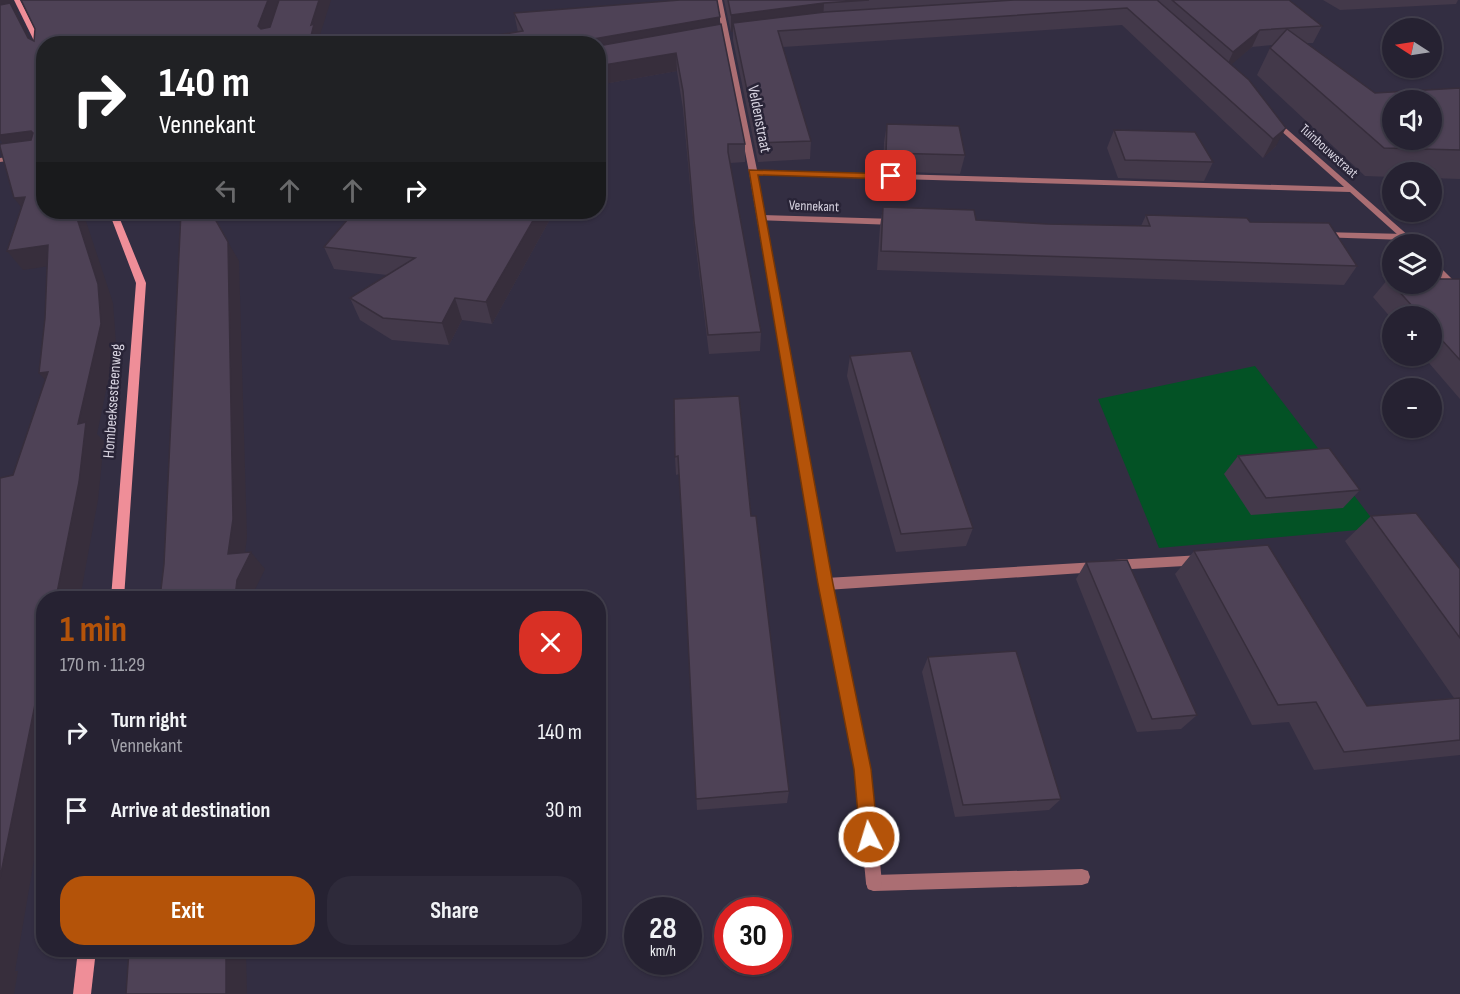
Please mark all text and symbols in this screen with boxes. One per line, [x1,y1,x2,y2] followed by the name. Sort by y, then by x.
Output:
[1382,18,1442,78] north arrow
[1382,18,1442,438] map controls
[159,58,250,109] text: 140 m
[60,60,138,138] icon: right
[743,84,775,154] street label: Veldenstraat
[1382,90,1442,150] button: sound
[159,109,256,141] text: Vennekant
[1296,120,1362,182] street label: Tuinbouwstraat
[865,150,916,201] pin
[874,159,907,192] icon: arrive
[1382,162,1442,222] button: search
[210,174,243,207] icon: left
[273,174,306,207] icon: ahead
[336,174,369,207] icon: ahead
[399,174,432,207] icon: right
[789,197,839,215] street label: Vennekant
[1382,234,1442,294] button: layers
[1382,306,1442,366] button: +
[100,343,126,459] street label: Hombeeksesteenweg
[1382,378,1442,438] button: −
[60,609,127,652] text: 1 min
[519,611,582,674] button: close
[60,653,145,677] text: 170 m · 11:29
[111,707,187,734] text: Turn right
[60,716,93,749] icon: right
[538,719,582,746] text: 140 m
[111,734,183,758] text: Vennekant
[60,794,93,827] icon: arrive
[111,797,270,824] text: Arrive at destination
[545,797,582,824] text: 30 m
[837,805,901,869] position arrow
[60,876,315,945] button: Exit
[327,876,582,945] button: Share
[714,897,792,975] speed limit sign: 30
[649,911,677,947] text: 28
[650,942,676,961] text: km/h

